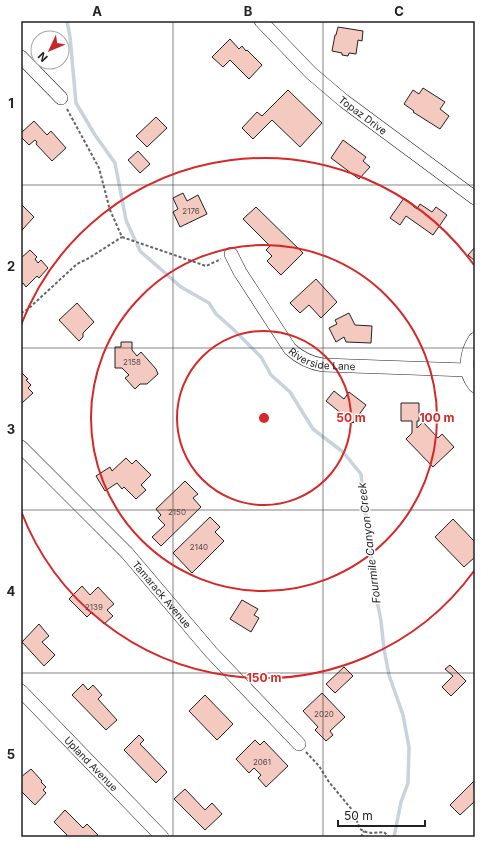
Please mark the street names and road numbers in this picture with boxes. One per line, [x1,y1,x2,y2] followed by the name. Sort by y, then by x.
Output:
[336,93,389,137] street label: Topaz Drive
[286,345,356,372] street label: Riverside Lane
[130,558,194,630] street label: Tamarack Avenue
[62,734,120,794] street label: Upland Avenue

